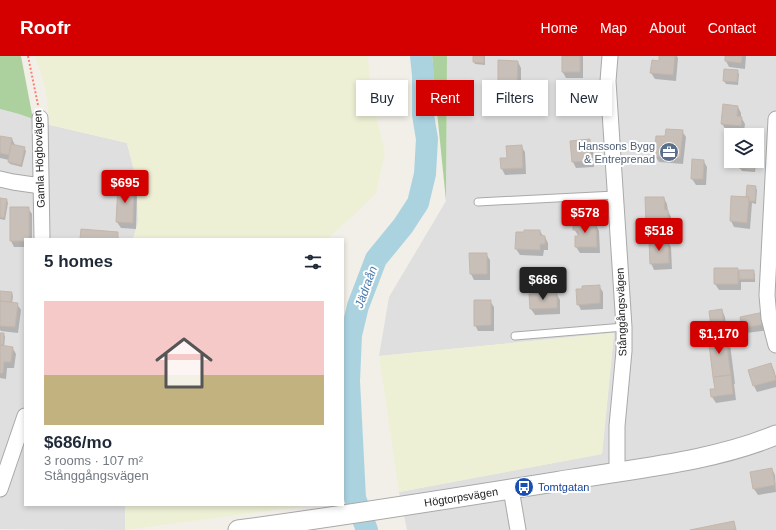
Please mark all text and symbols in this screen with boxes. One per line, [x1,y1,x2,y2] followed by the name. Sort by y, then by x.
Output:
[20,17,71,38] text: Roofr
[541,20,578,36] text: Home
[600,20,627,36] text: Map
[649,20,686,36] text: About
[708,20,756,36] text: Contact
[356,80,408,116] chip: Buy
[416,80,474,116] chip: Rent
[482,80,548,116] chip: Filters
[556,80,612,116] chip: New
[31,110,47,208] street label: Gamla Högbovägen
[724,128,764,168] map controls
[724,128,764,168] button: layers
[578,140,655,165] place label: Hanssons Bygg & Entreprenad
[658,141,680,163] office icon: Hanssons Bygg & Entreprenad
[101,170,149,204] pin: $695
[111,175,139,190] text: $695
[561,200,609,234] pin: $578
[571,205,599,220] text: $578
[635,218,683,252] pin: $518
[645,223,673,238] text: $518
[302,251,324,273] icon: filters
[44,252,113,271] text: 5 homes
[352,264,380,311] water label: Jädraån
[519,267,567,301] pin: $686
[613,267,629,357] street label: Stånggångsvägen
[529,272,557,287] text: $686
[686,321,752,355] pin: $1,170
[699,326,739,341] text: $1,170
[148,327,220,399] icon: home
[44,433,112,452] text: $686/mo
[44,453,143,468] text: 3 rooms · 107 m²
[44,468,149,483] text: Stånggångsvägen
[513,476,535,498] bus stop icon: Tomtgatan
[538,481,589,493] place label: Tomtgatan
[423,485,499,509] street label: Högtorpsvägen

